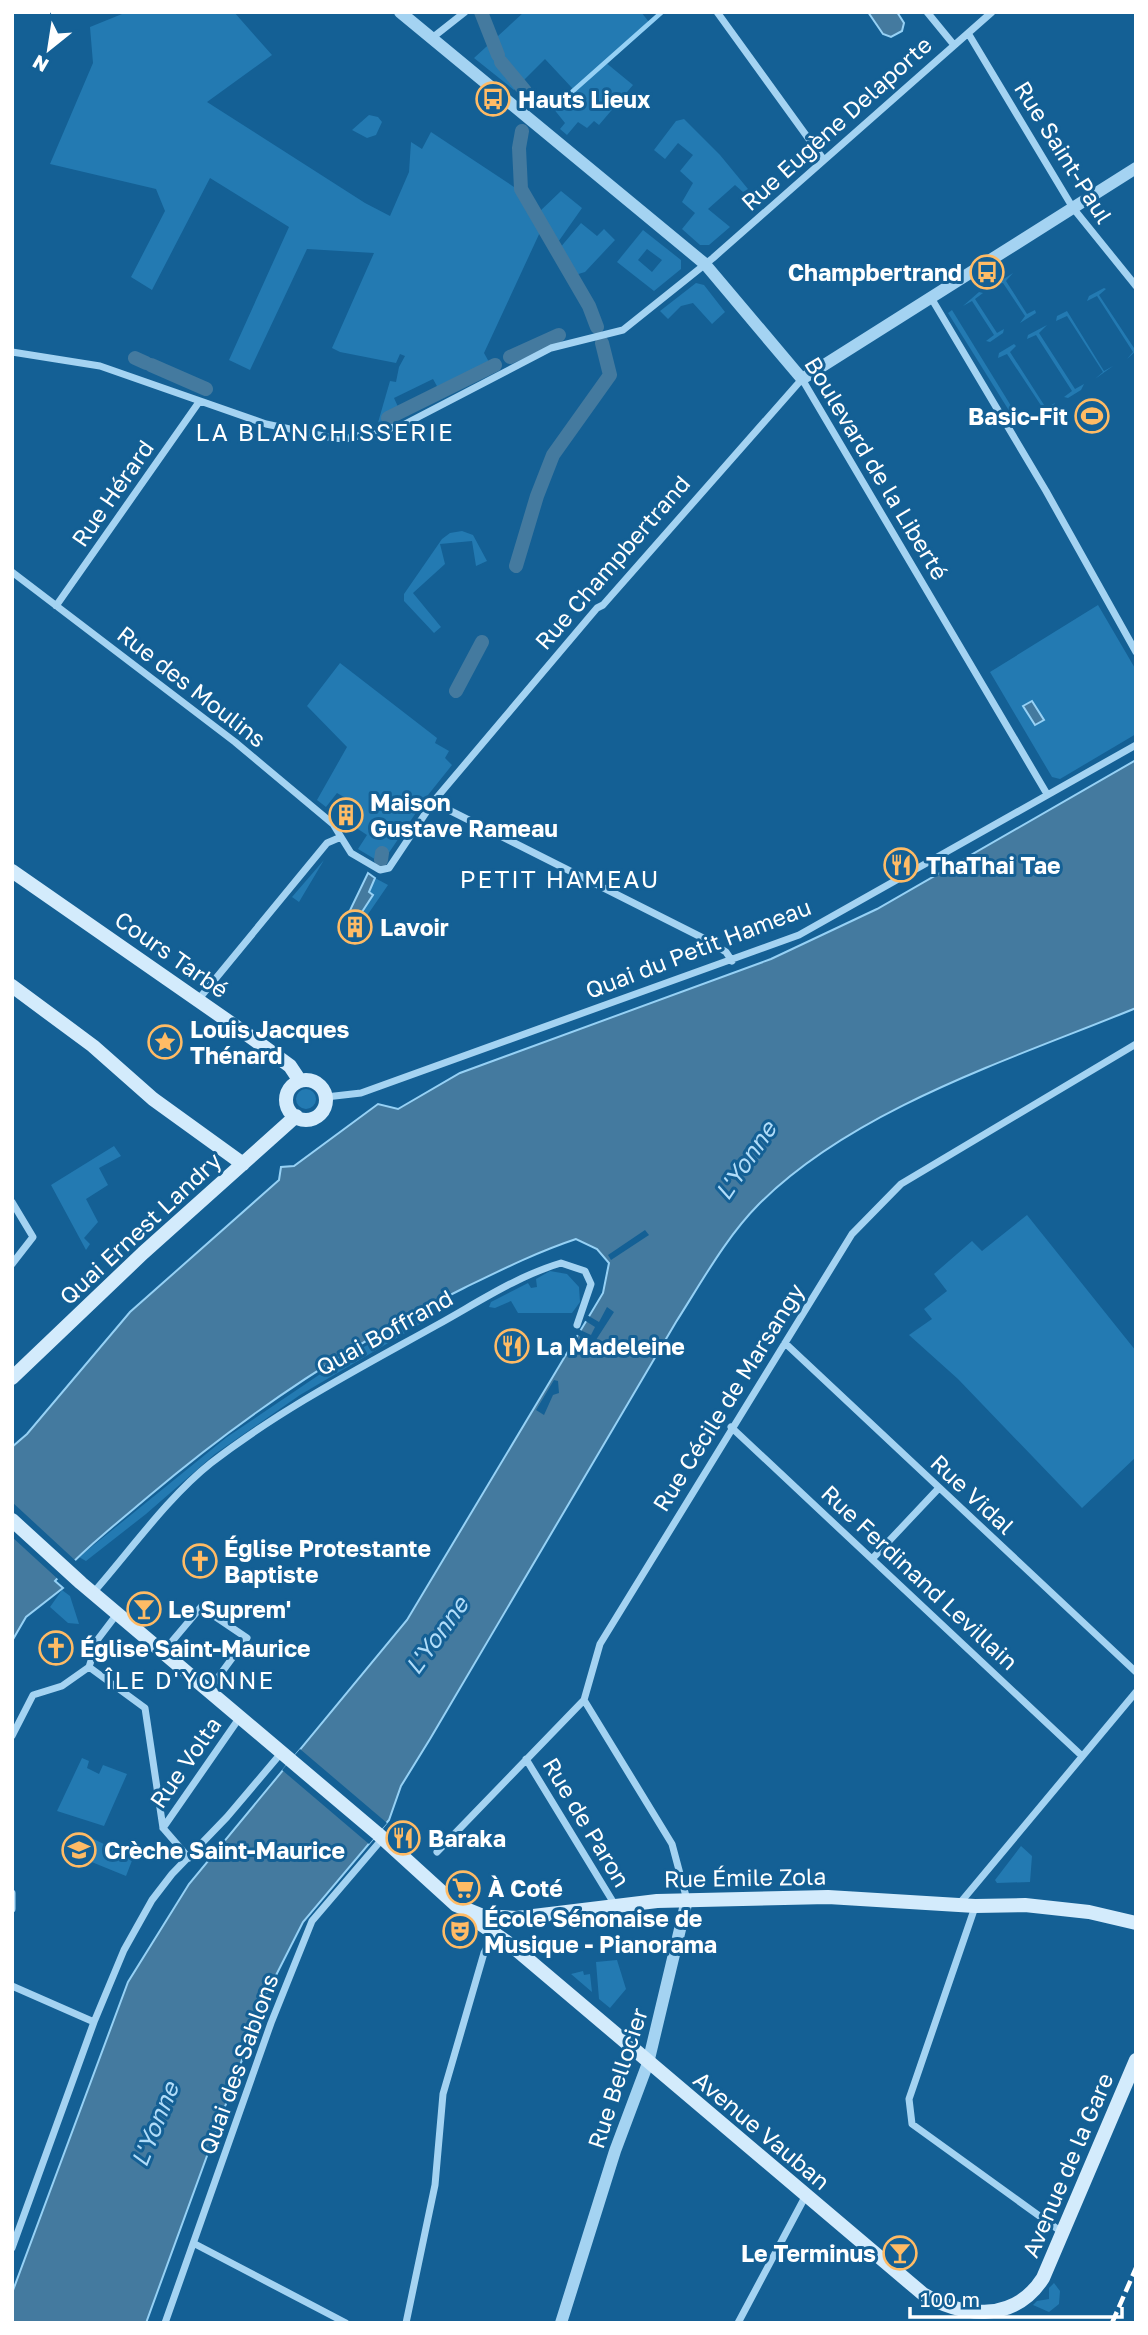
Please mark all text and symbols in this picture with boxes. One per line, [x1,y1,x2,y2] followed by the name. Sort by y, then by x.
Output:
[14,14,84,84] north arrow
[735,30,937,216] street label: Rue Eugène Delaporte
[28,51,52,78] text: N
[1009,76,1119,228] street label: Rue Saint-Paul
[474,80,512,118] bus stop icon: Hauts Lieux
[518,85,651,113] place label: Hauts Lieux
[968,253,1006,291] bus stop icon: Champbertrand
[788,258,962,286] place label: Champbertrand
[799,351,955,585] street label: Boulevard de la Liberté
[1073,397,1111,435] sports icon: Basic-Fit
[968,402,1068,430] place label: Basic-Fit
[195,417,455,446] district label: LA BLANCHISSERIE
[65,434,159,552] street label: Rue Hérard
[529,469,695,655] street label: Rue Champbertrand
[112,619,272,753] street label: Rue des Moulins
[370,788,558,842] place label: Maison Gustave Rameau
[327,796,365,834] building icon: Maison Gustave Rameau
[882,846,920,884] restaurant icon: ThaThai Tae
[926,851,1061,879] place label: ThaThai Tae
[460,864,660,893] district label: PETIT HAMEAU
[581,892,815,1004] street label: Quai du Petit Hameau
[110,905,234,1003] street label: Cours Tarbé
[336,908,374,946] building icon: Lavoir
[380,913,449,941] place label: Lavoir
[190,1015,350,1069] place label: Louis Jacques Thénard
[146,1023,184,1061] place icon: Louis Jacques Thénard
[708,1113,783,1205] water label: L'Yonne
[53,1146,227,1310] street label: Quai Ernest Landry
[646,1278,810,1516] street label: Rue Cécile de Marsangy
[311,1283,457,1381] street label: Quai Boffrand
[493,1327,531,1365] restaurant icon: La Madeleine
[536,1332,685,1360] place label: La Madeleine
[925,1448,1021,1540] street label: Rue Vidal
[816,1479,1024,1675] street label: Rue Ferdinand Levillain
[224,1534,431,1588] place label: Église Protestante Baptiste
[181,1542,219,1580] church icon: Église Protestante Baptiste
[398,1589,475,1679] water label: L'Yonne
[125,1590,163,1628] bar icon: Le Suprem'
[168,1595,291,1623] place label: Le Suprem'
[37,1629,75,1667] church icon: Église Saint-Maurice
[80,1634,311,1662] place label: Église Saint-Maurice
[104,1665,275,1694] district label: ÎLE D'YONNE
[143,1711,227,1813] street label: Rue Volta
[537,1752,637,1892] street label: Rue de Paron
[384,1819,422,1857] restaurant icon: Baraka
[428,1824,506,1852] place label: Baraka
[60,1831,98,1869] school or university icon: Crèche Saint-Maurice
[104,1836,345,1864] place label: Crèche Saint-Maurice
[664,1862,826,1892] street label: Rue Émile Zola
[444,1869,482,1907] supermarket icon: À Coté
[488,1874,563,1902] place label: À Coté
[484,1904,717,1958] place label: École Sénonaise de Musique - Pianorama
[441,1912,479,1950] theatre icon: École Sénonaise de Musique - Pianorama
[192,1970,284,2158] street label: Quai des Sablons
[581,2004,653,2152] street label: Rue Bellocier
[688,2065,836,2195] street label: Avenue Vauban
[1016,2069,1118,2261] street label: Avenue de la Gare
[124,2076,185,2170] water label: L'Yonne
[881,2234,919,2272] bar icon: Le Terminus
[741,2239,876,2267] place label: Le Terminus
[910,2276,1122,2320] scale bar
[920,2286,980,2312] text: 100 m

